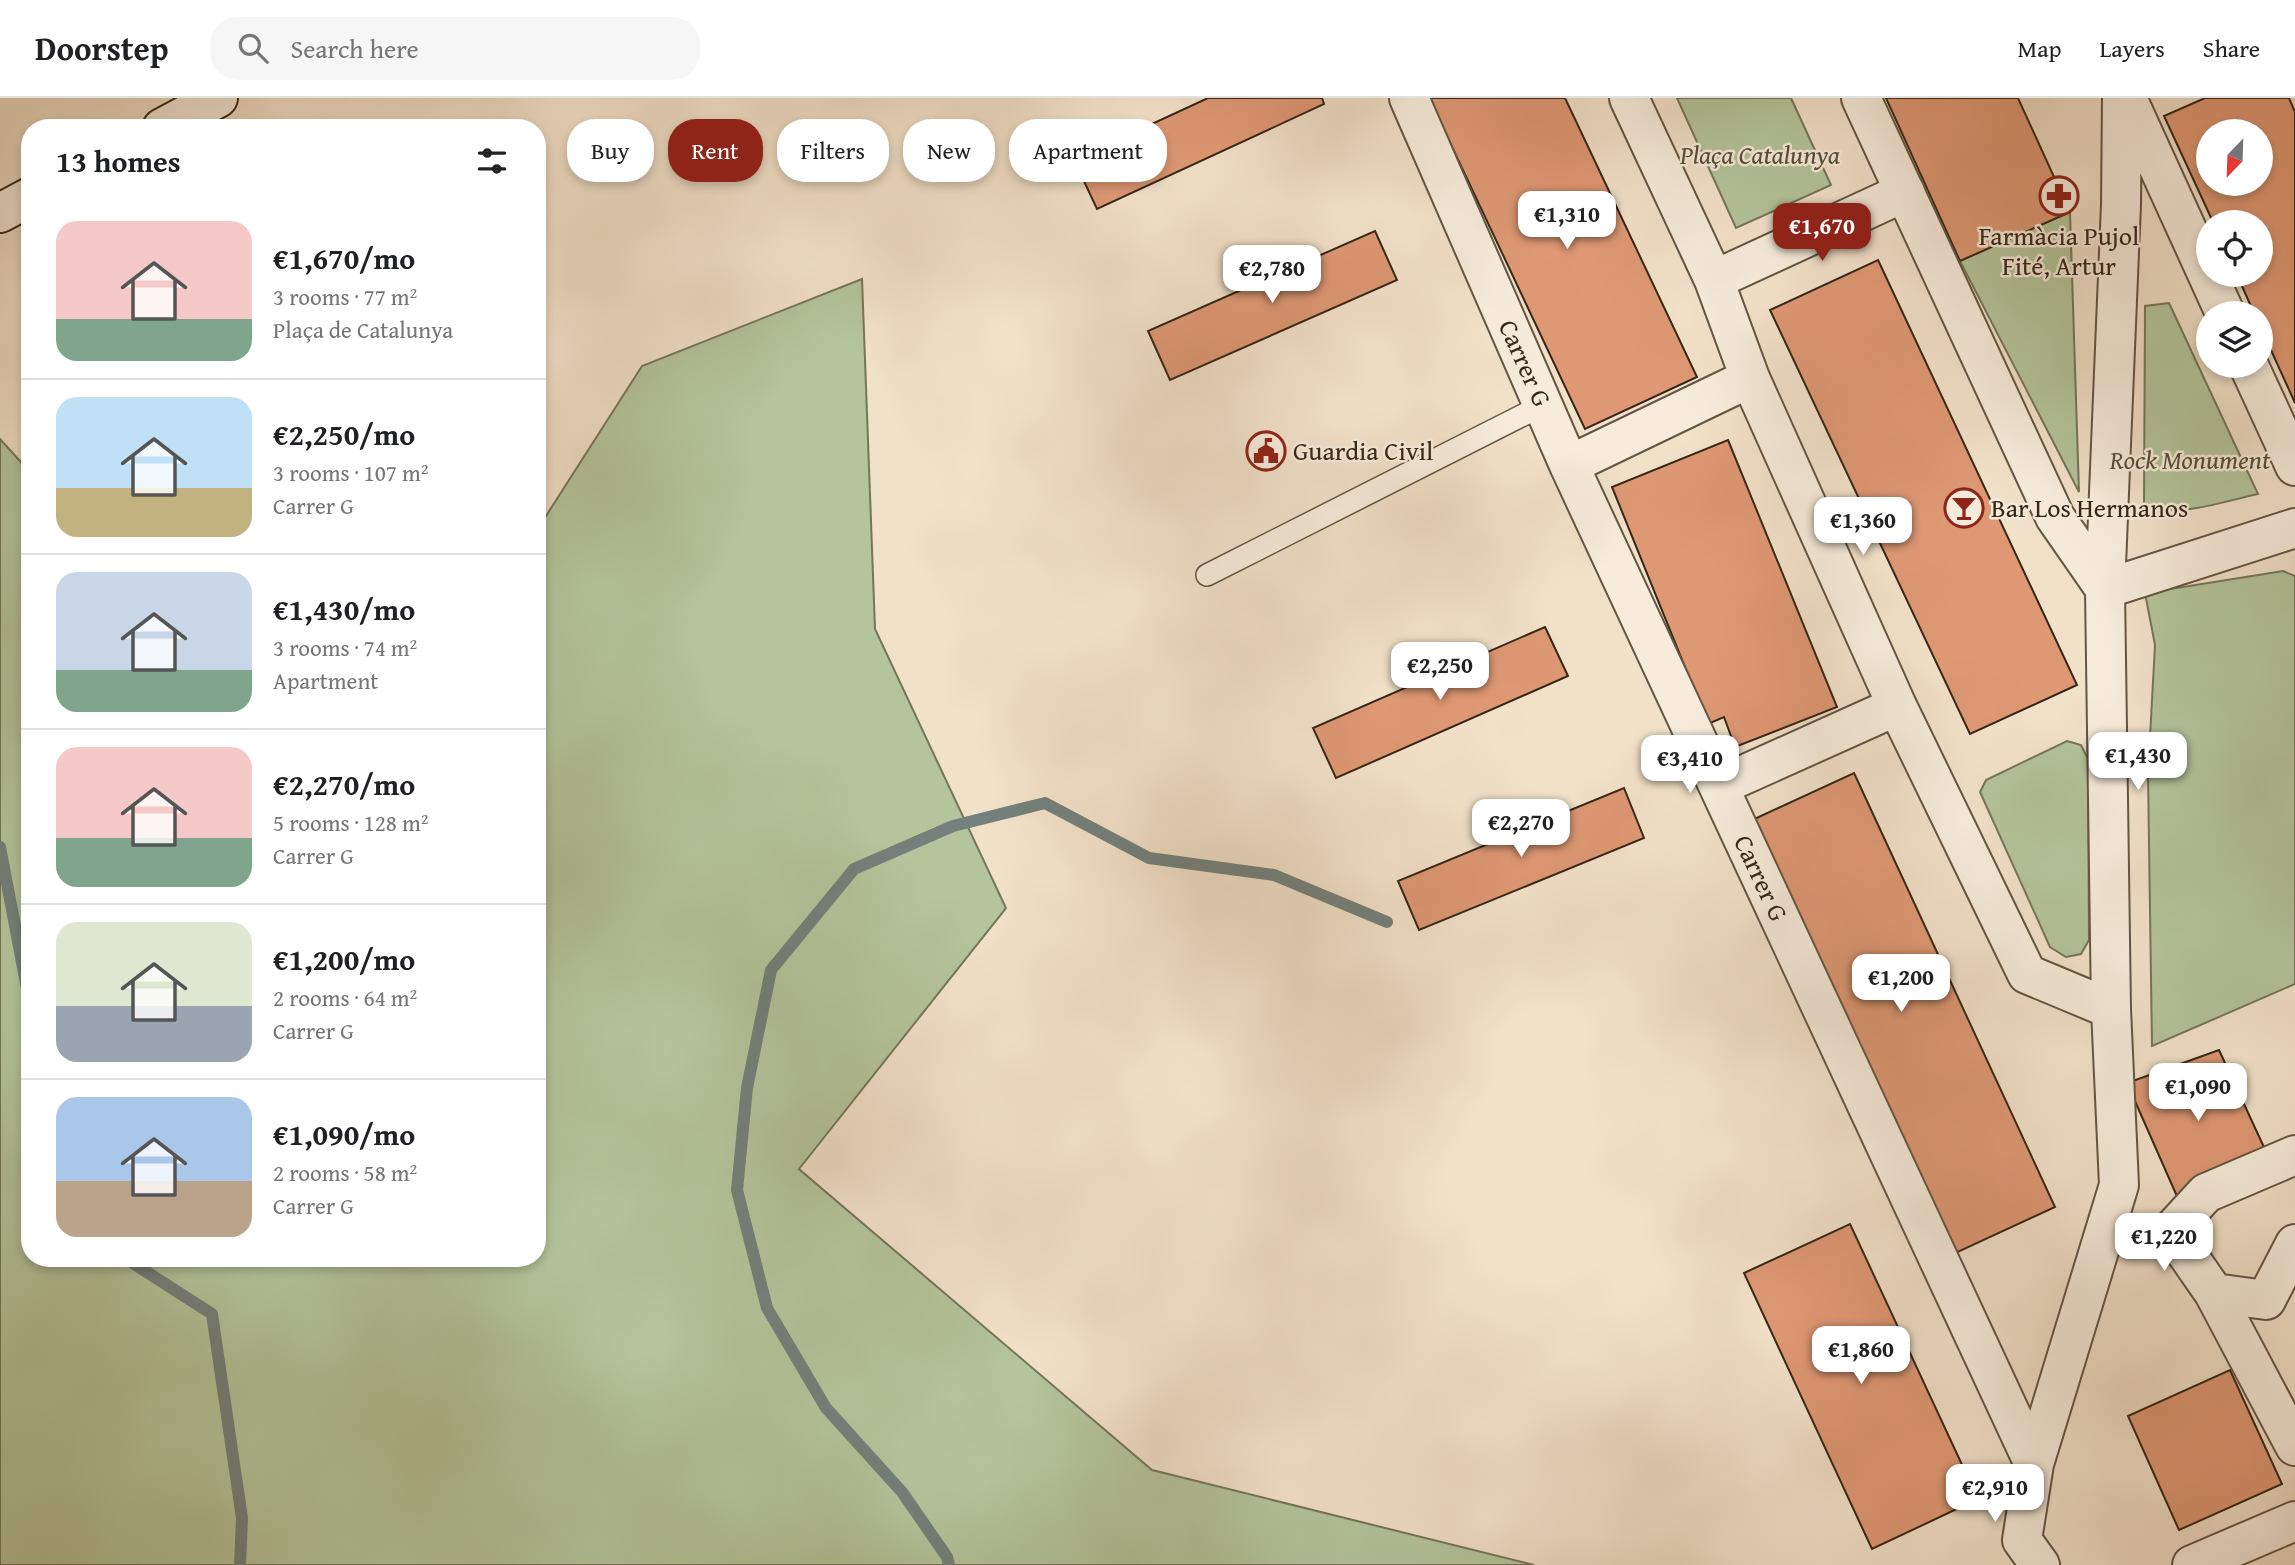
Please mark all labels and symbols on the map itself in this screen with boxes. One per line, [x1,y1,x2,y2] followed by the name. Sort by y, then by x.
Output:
[2196,119,2273,196] north arrow
[1679,135,1840,174] park label: Plaça Catalunya
[2038,175,2080,217] pharmacy icon: Farmàcia Pujol Fité, Artur
[1510,192,1624,251] pin: €1,310
[1765,204,1879,263] pin: €1,670
[1979,216,2139,285] place label: Farmàcia Pujol Fité, Artur
[1215,246,1329,305] pin: €2,780
[1489,313,1562,412] street label: Carrer G
[1245,430,1287,472] public building icon: Guardia Civil
[1293,431,1433,470] place label: Guardia Civil
[2109,440,2271,479] park label: Rock Monument
[1943,487,1985,529] bar icon: Bar Los Hermanos
[1991,488,2188,527] place label: Bar Los Hermanos
[1806,498,1920,557] pin: €1,360
[1383,642,1497,702] pin: €2,250
[2081,732,2195,792] pin: €1,430
[1633,736,1747,795] pin: €3,410
[1464,800,1578,859] pin: €2,270
[1724,828,1798,927] street label: Carrer G
[1844,954,1958,1014] pin: €1,200
[2141,1063,2255,1123] pin: €1,090
[2107,1214,2221,1273] pin: €1,220
[1804,1326,1918,1386] pin: €1,860
[1938,1464,2052,1524] pin: €2,910

